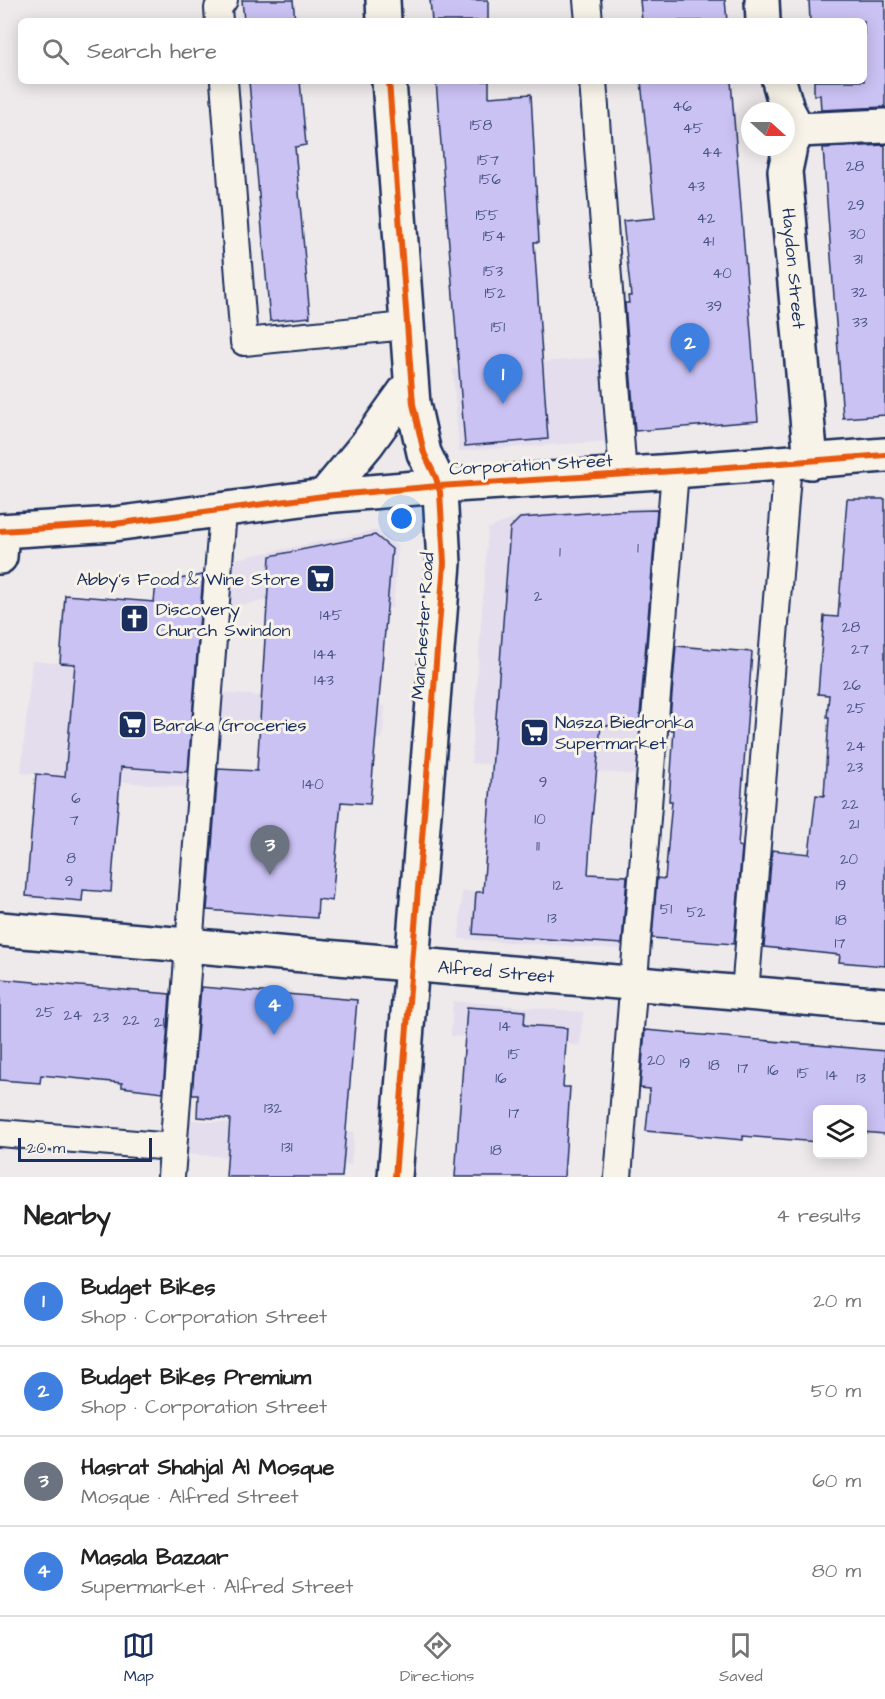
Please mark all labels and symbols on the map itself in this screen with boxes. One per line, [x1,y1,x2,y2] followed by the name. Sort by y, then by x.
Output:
[672,96,692,117] house number: 46
[741,102,795,156] north arrow
[470,115,492,136] house number: 158
[683,118,704,139] house number: 45
[702,142,722,163] house number: 44
[477,150,499,171] house number: 157
[846,156,864,177] house number: 28
[479,169,502,190] house number: 156
[687,176,705,197] house number: 43
[847,195,865,216] house number: 29
[475,205,499,226] house number: 155
[776,207,812,330] street label: Haydon Street
[697,208,716,229] house number: 42
[848,224,866,245] house number: 30
[483,226,505,247] house number: 154
[702,231,714,252] house number: 41
[853,249,863,270] house number: 31
[483,261,503,282] house number: 153
[712,263,732,284] house number: 40
[851,282,868,303] house number: 32
[484,283,506,304] house number: 152
[706,296,722,317] house number: 39
[852,312,868,333] house number: 33
[491,317,505,338] house number: 151
[670,324,710,373] pin: 2
[484,354,522,404] pin: 1
[449,448,614,482] street label: Corporation Street
[387,504,416,533] your location
[637,538,639,559] house number: 1
[559,542,561,563] house number: 1
[405,551,441,701] street label: Manchester Road
[305,563,337,595] supermarket icon: Abby's Food & Wine Store
[77,567,300,593] place label: Abby's Food & Wine Store
[534,586,543,607] house number: 2
[156,597,290,643] place label: Discovery Church Swindon
[119,603,151,635] church icon: Discovery Church Swindon
[320,605,343,626] house number: 145
[842,617,860,638] house number: 28
[851,639,869,660] house number: 27
[314,644,336,665] house number: 144
[314,670,334,691] house number: 143
[843,675,862,696] house number: 26
[846,698,866,719] house number: 25
[116,709,148,741] supermarket icon: Baraka Groceries
[555,710,694,756] place label: Nasza Biedronka Supermarket
[153,713,307,738] place label: Baraka Groceries
[518,716,550,748] supermarket icon: Nasza Biedronka Supermarket
[847,736,865,757] house number: 24
[847,757,863,778] house number: 23
[539,772,547,793] house number: 9
[302,774,324,795] house number: 140
[71,788,81,809] house number: 6
[841,794,859,815] house number: 22
[534,809,546,830] house number: 10
[69,810,79,831] house number: 7
[849,814,859,835] house number: 21
[250,826,290,875] pin: 3
[536,836,540,857] house number: 11
[66,848,76,869] house number: 8
[840,849,859,870] house number: 20
[65,871,73,892] house number: 9
[553,875,564,896] house number: 12
[836,875,846,896] house number: 19
[660,899,672,920] house number: 51
[686,902,706,923] house number: 52
[547,908,557,929] house number: 13
[835,910,847,931] house number: 18
[834,933,846,954] house number: 17
[437,954,556,989] street label: Alfred Street
[254,986,294,1035] pin: 4
[35,1002,55,1023] house number: 25
[64,1005,82,1026] house number: 24
[93,1007,109,1028] house number: 23
[122,1010,140,1031] house number: 22
[154,1012,164,1033] house number: 21
[499,1016,511,1037] house number: 14
[508,1044,521,1065] house number: 15
[647,1050,666,1071] house number: 20
[680,1053,690,1074] house number: 19
[708,1055,720,1076] house number: 18
[737,1058,749,1079] house number: 17
[767,1060,779,1081] house number: 16
[797,1063,810,1084] house number: 15
[826,1065,838,1086] house number: 14
[495,1068,507,1089] house number: 16
[856,1068,866,1089] house number: 13
[264,1098,282,1119] house number: 132
[508,1103,520,1124] house number: 17
[18,1135,152,1162] scale bar
[281,1137,293,1158] house number: 131
[490,1140,502,1161] house number: 18

